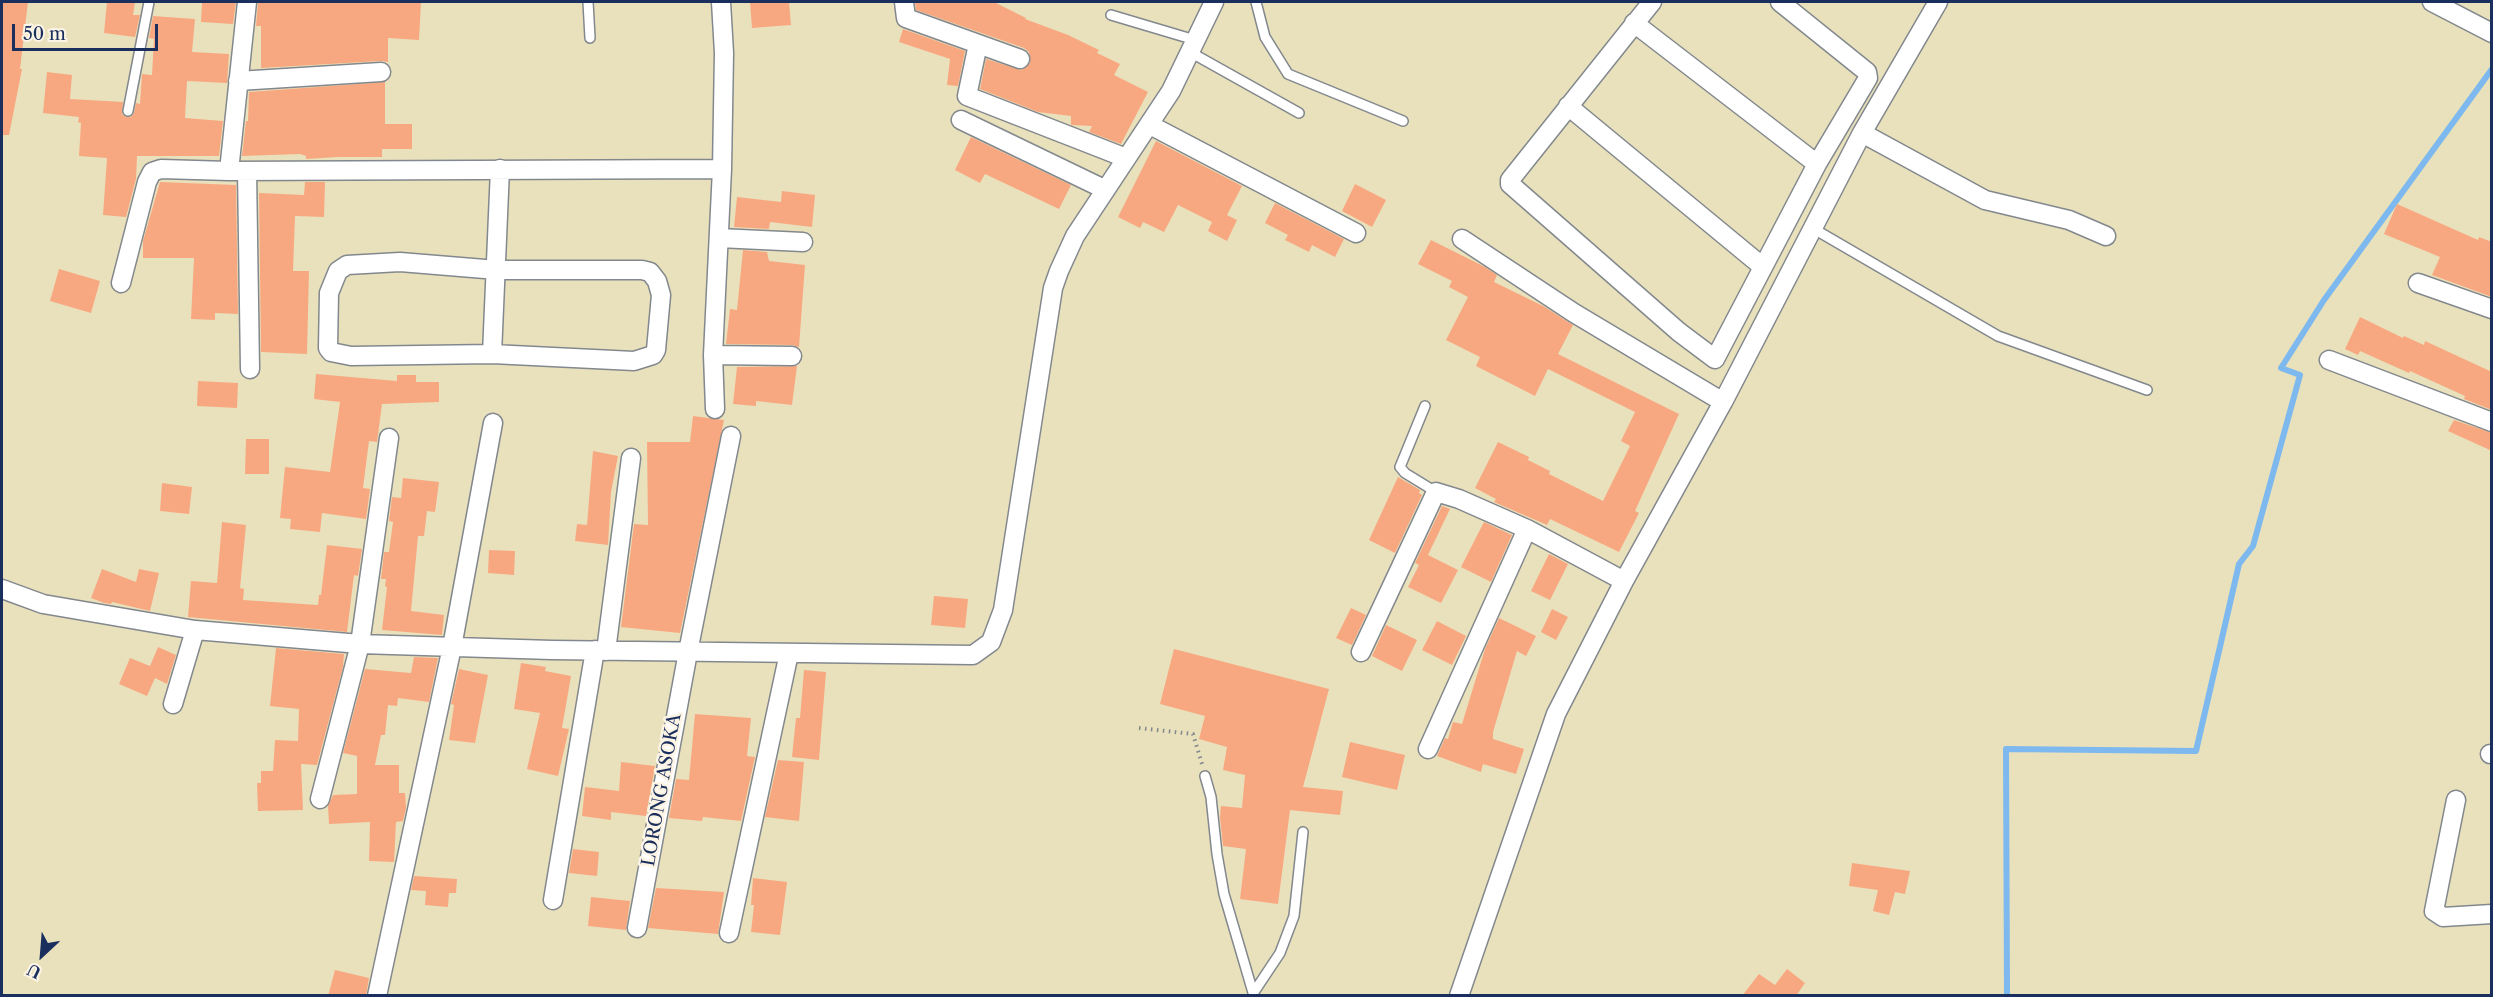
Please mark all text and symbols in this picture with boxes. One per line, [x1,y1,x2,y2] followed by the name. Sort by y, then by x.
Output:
[15,12,160,50] scale bar
[23,23,66,45] text: 50 m
[638,712,686,868] street label: LORONG ASOKA
[12,925,72,985] north arrow
[24,959,44,983] text: U

